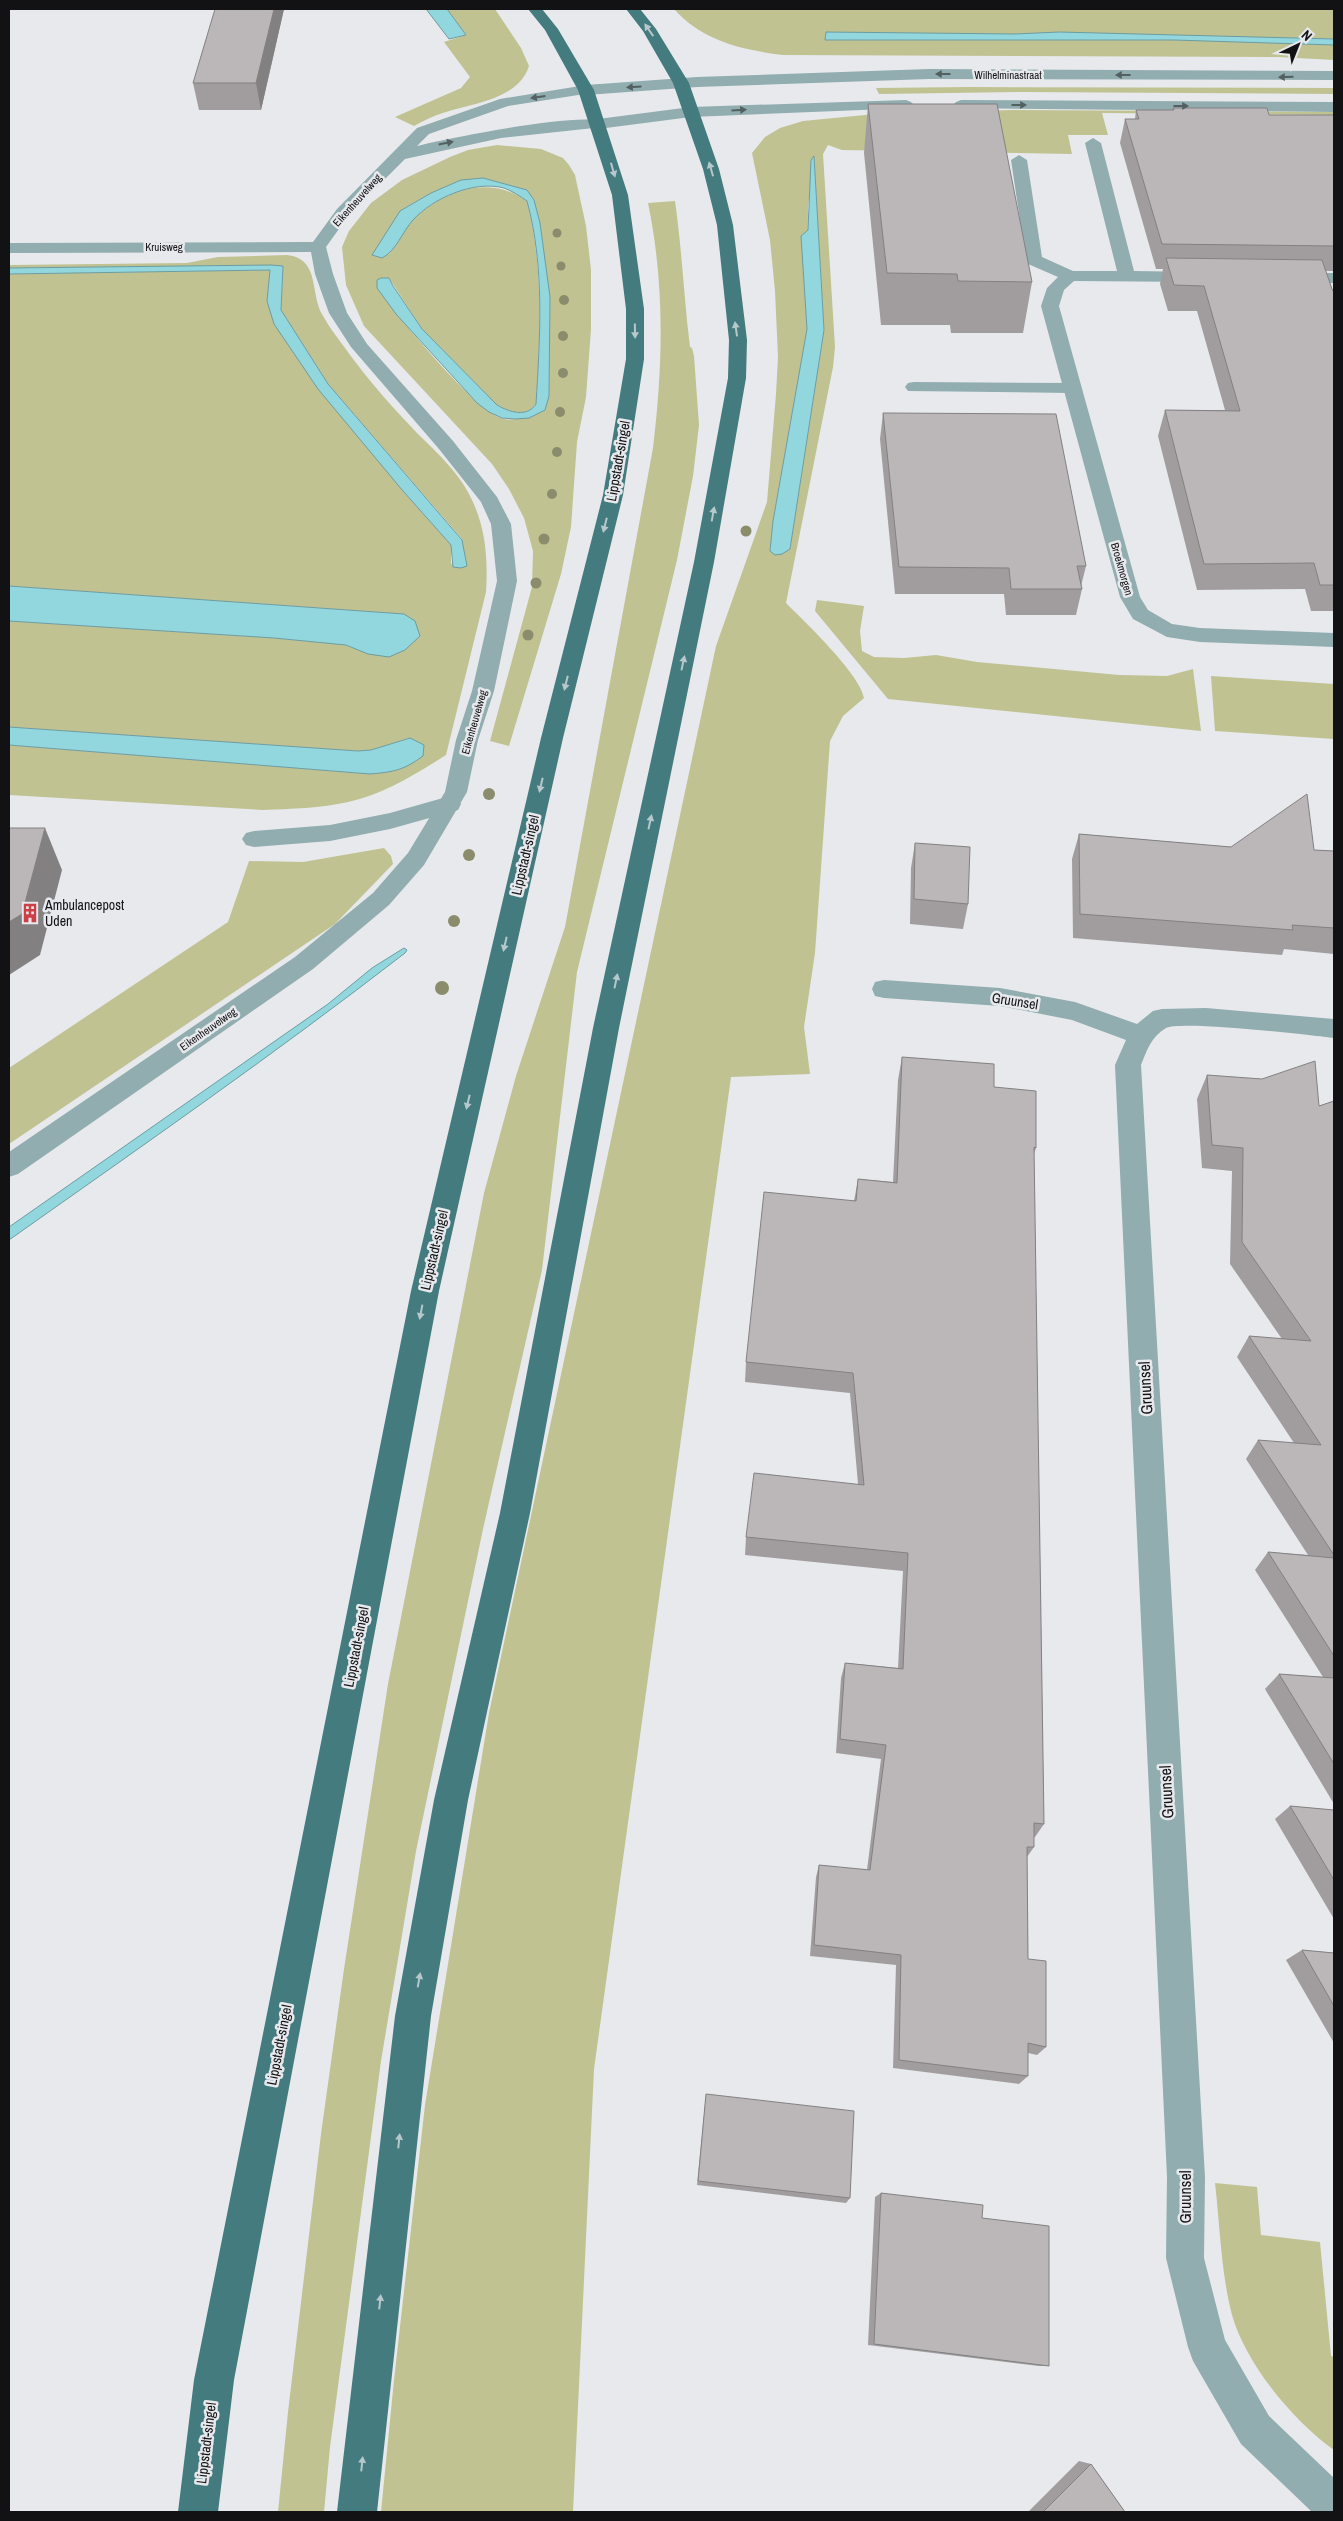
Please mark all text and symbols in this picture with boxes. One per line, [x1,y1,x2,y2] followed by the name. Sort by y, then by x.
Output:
[1273,20,1323,70] north arrow
[644,23,654,37] one-way arrow
[1298,26,1316,45] text: N
[974,68,1042,82] street label: Wilhelminastraat
[935,70,951,78] one-way arrow
[1115,71,1131,79] one-way arrow
[1277,73,1293,81] one-way arrow
[625,83,641,91] one-way arrow
[529,93,545,101] one-way arrow
[1011,101,1027,109] one-way arrow
[1174,102,1190,110] one-way arrow
[732,106,748,114] one-way arrow
[439,139,455,147] one-way arrow
[707,162,715,177] one-way arrow
[609,163,617,178] one-way arrow
[330,171,384,229] street label: Eikenheuvelweg
[145,240,183,254] street label: Kruisweg
[732,321,740,337] one-way arrow
[631,323,639,339] one-way arrow
[602,419,634,503] street label: Lippstadt-singel
[710,505,718,521] one-way arrow
[601,518,609,533] one-way arrow
[1108,541,1136,597] street label: Broekmorgen
[680,654,688,670] one-way arrow
[561,675,569,690] one-way arrow
[458,688,490,756] street label: Eikenheuvelweg
[537,778,545,793] one-way arrow
[507,813,543,897] street label: Lippstadt-singel
[646,814,654,829] one-way arrow
[44,896,124,930] place label: Ambulancepost Uden
[19,902,41,924] building icon: Ambulancepost Uden
[501,936,509,951] one-way arrow
[612,973,620,988] one-way arrow
[991,988,1039,1014] street label: Gruunsel
[177,1004,239,1054] street label: Eikenheuvelweg
[464,1094,472,1109] one-way arrow
[416,1208,452,1292] street label: Lippstadt-singel
[417,1304,425,1319] one-way arrow
[1133,1361,1157,1415] street label: Gruunsel
[339,1605,373,1689] street label: Lippstadt-singel
[1154,1765,1178,1819] street label: Gruunsel
[416,1971,424,1987] one-way arrow
[262,2003,296,2087] street label: Lippstadt-singel
[395,2133,403,2149] one-way arrow
[1174,2170,1196,2224] street label: Gruunsel
[376,2294,384,2310] one-way arrow
[192,2401,220,2485] street label: Lippstadt-singel
[358,2456,366,2472] one-way arrow

